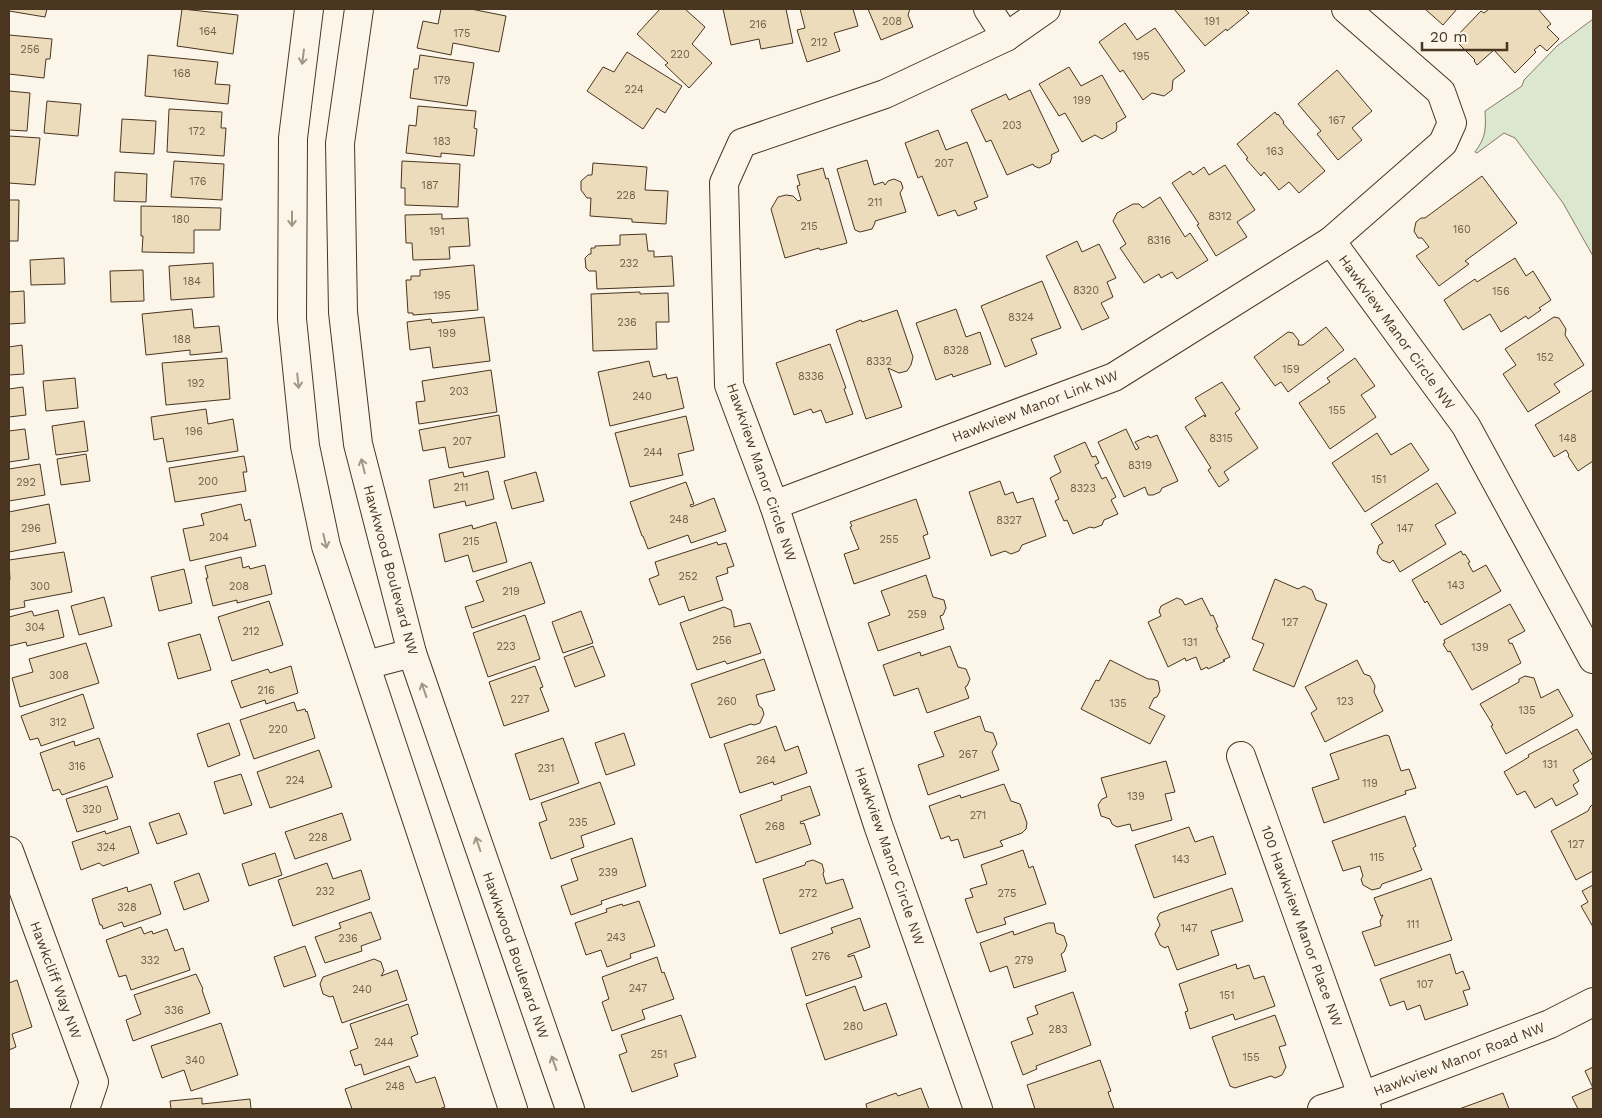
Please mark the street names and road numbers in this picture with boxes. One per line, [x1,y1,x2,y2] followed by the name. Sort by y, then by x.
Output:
[1335,252,1459,412] street label: Hawkview Manor Circle NW
[950,367,1120,445] street label: Hawkview Manor Link NW
[724,381,800,563] street label: Hawkview Manor Circle NW
[361,483,421,657] street label: Hawkwood Boulevard NW
[852,765,928,947] street label: Hawkview Manor Circle NW
[1258,823,1346,1029] street label: 100 Hawkview Manor Place NW
[480,869,552,1041] street label: Hawkwood Boulevard NW
[27,919,85,1041] street label: Hawkcliff Way NW
[1371,1019,1547,1099] street label: Hawkview Manor Road NW

